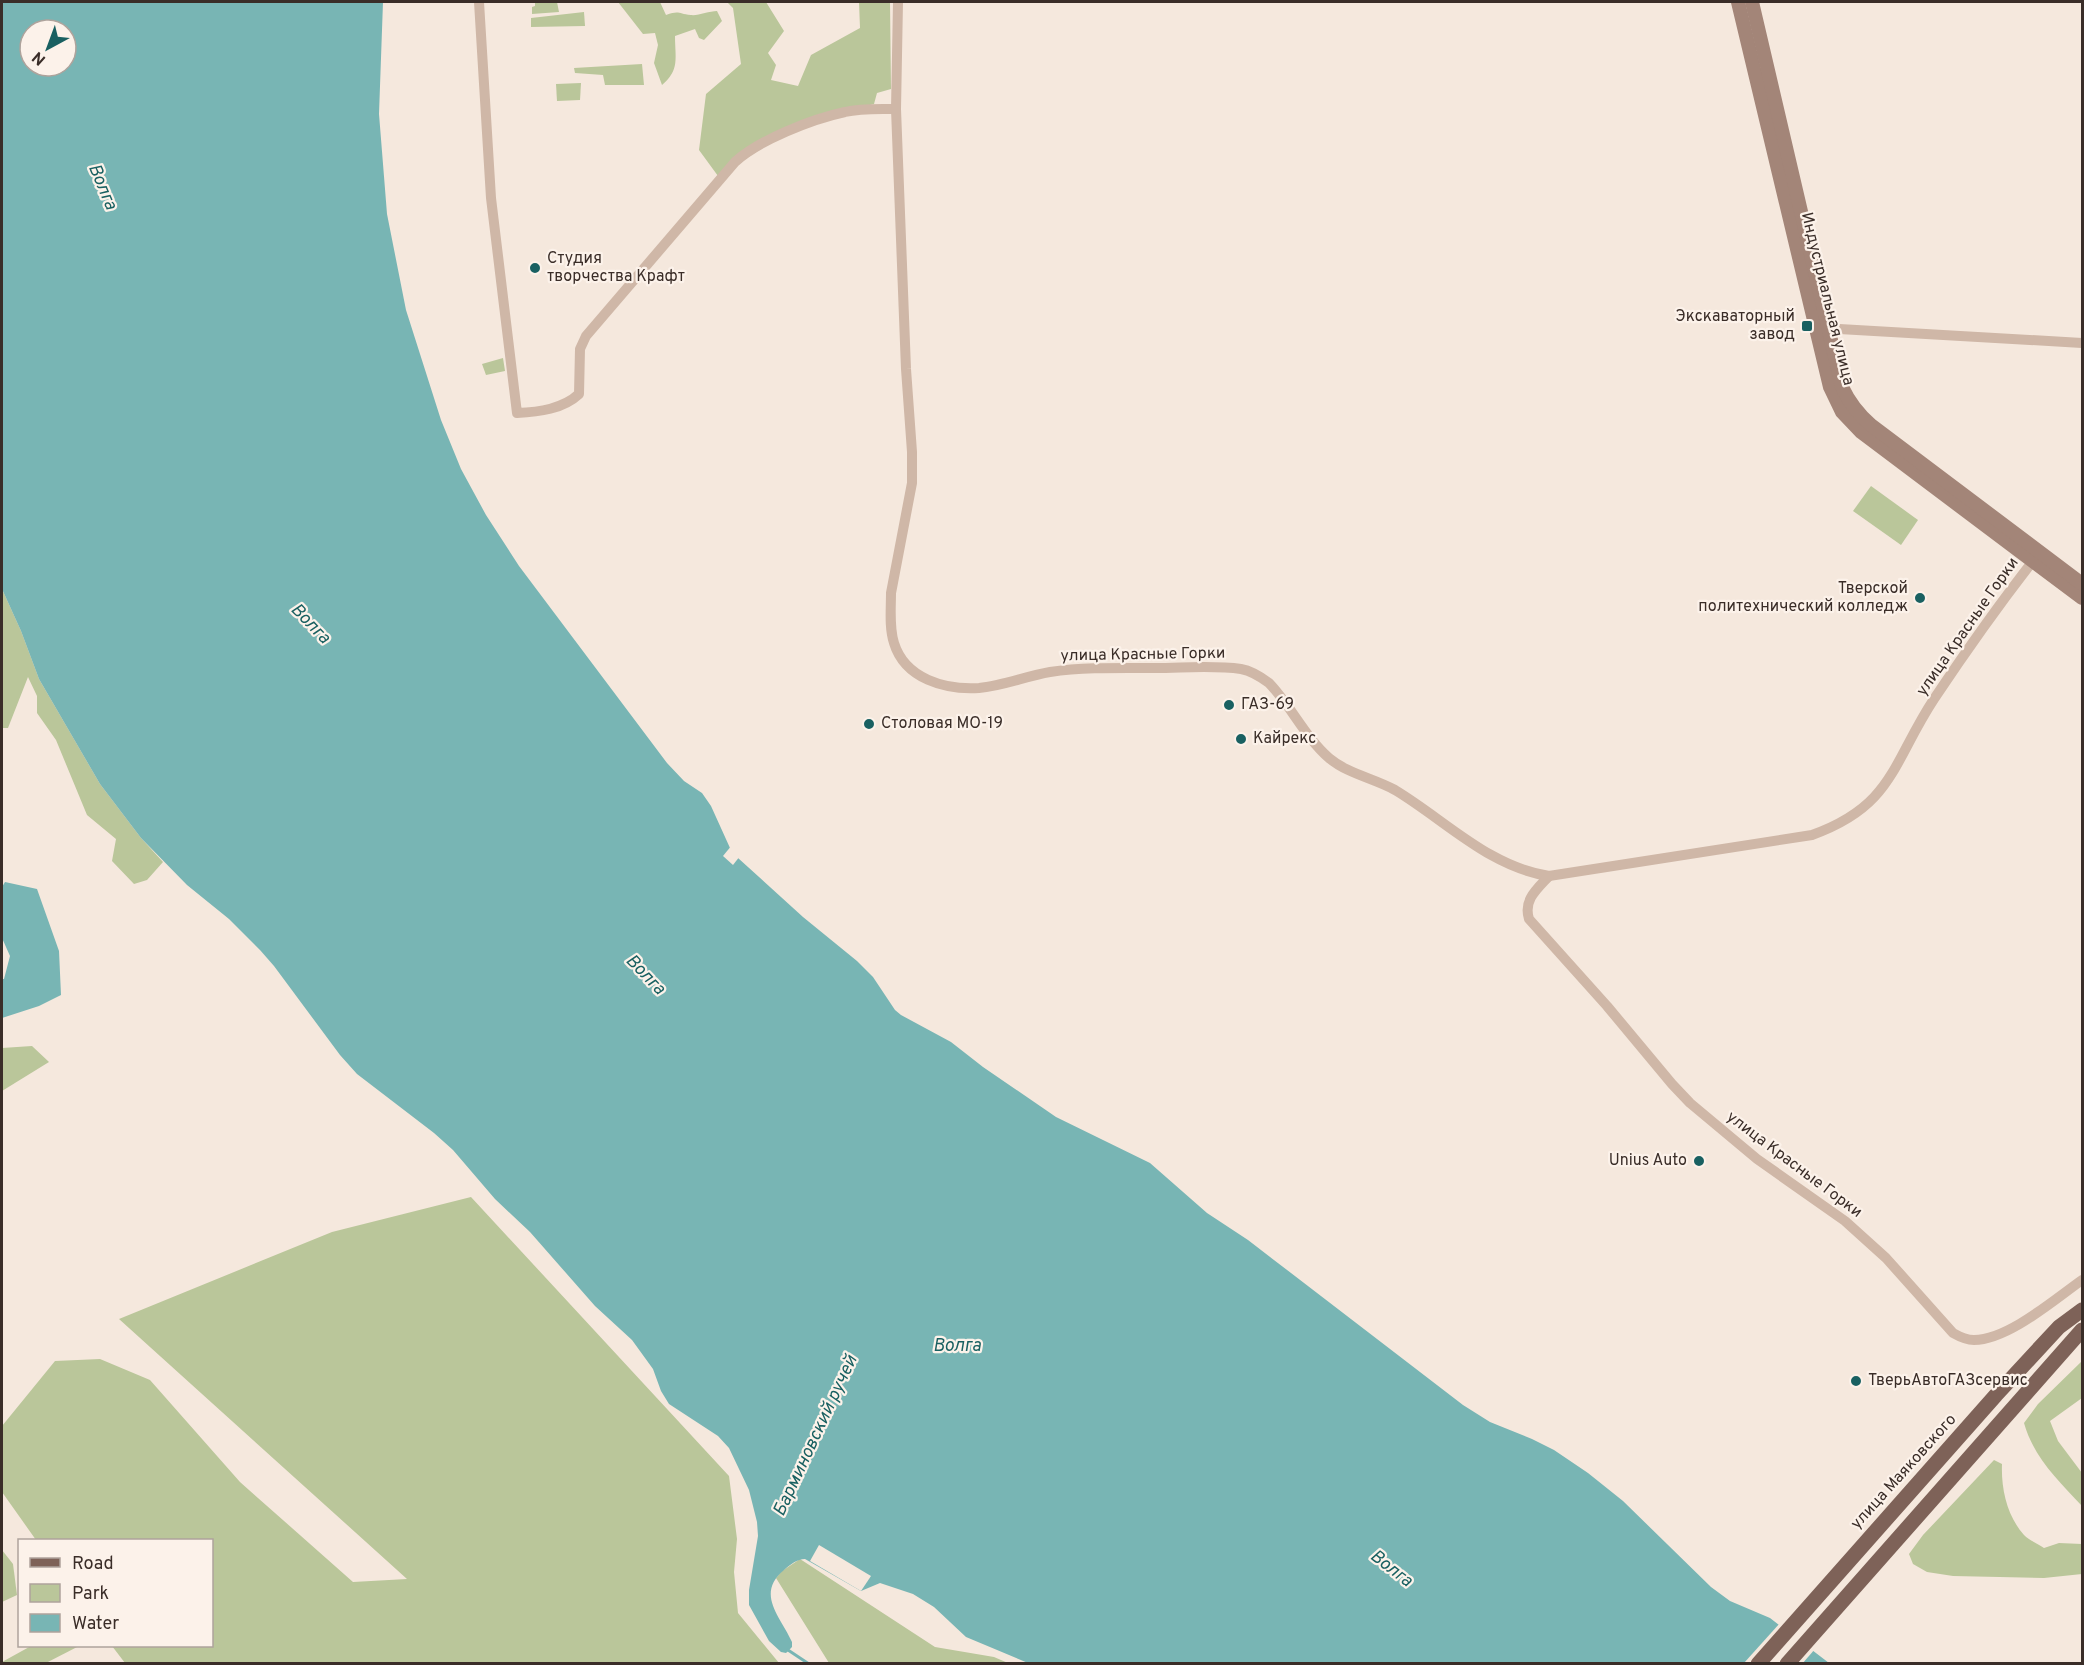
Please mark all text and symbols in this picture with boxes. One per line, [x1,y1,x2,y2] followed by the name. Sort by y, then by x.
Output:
[18,18,78,78] north arrow
[29,46,50,69] text: N
[82,160,122,214] water label: Волга
[1796,210,1858,388] street label: Индустриальная улица
[547,249,685,287] place label: Студия творчества Крафт
[528,261,542,275] marker: Студия творчества Крафт
[1676,307,1795,345] place label: Экскаваторный завод
[1800,319,1814,333] marker: Экскаваторный завод
[1913,554,2023,700] street label: улица Красные Горки
[1698,579,1908,617] place label: Тверской политехнический колледж
[1913,591,1927,605] marker: Тверской политехнический колледж
[285,599,335,650] water label: Волга
[1060,644,1226,666] street label: улица Красные Горки
[1241,695,1294,715] place label: ГАЗ-69
[1222,698,1236,712] marker: ГАЗ-69
[881,714,1003,734] place label: Столовая МО-19
[862,717,876,731] marker: Столовая МО-19
[1253,729,1316,749] place label: Кайрекс
[1234,732,1248,746] marker: Кайрекс
[620,950,670,1001] water label: Волга
[1722,1107,1866,1223] street label: улица Красные Горки
[1609,1151,1687,1171] place label: Unius Auto
[1692,1154,1706,1168] marker: Unius Auto
[933,1335,982,1358] water label: Волга
[769,1351,864,1520] water label: Барминовский ручей
[1868,1371,2028,1391] place label: ТверьАвтоГАЗсервис
[1849,1374,1863,1388] marker: ТверьАвтоГАЗсервис
[1847,1410,1961,1534] street label: улица Маяковского
[18,1539,213,1647] legend
[1365,1545,1418,1593] water label: Волга
[72,1553,114,1576] text: Road
[72,1583,109,1606] text: Park
[72,1613,119,1636] text: Water

